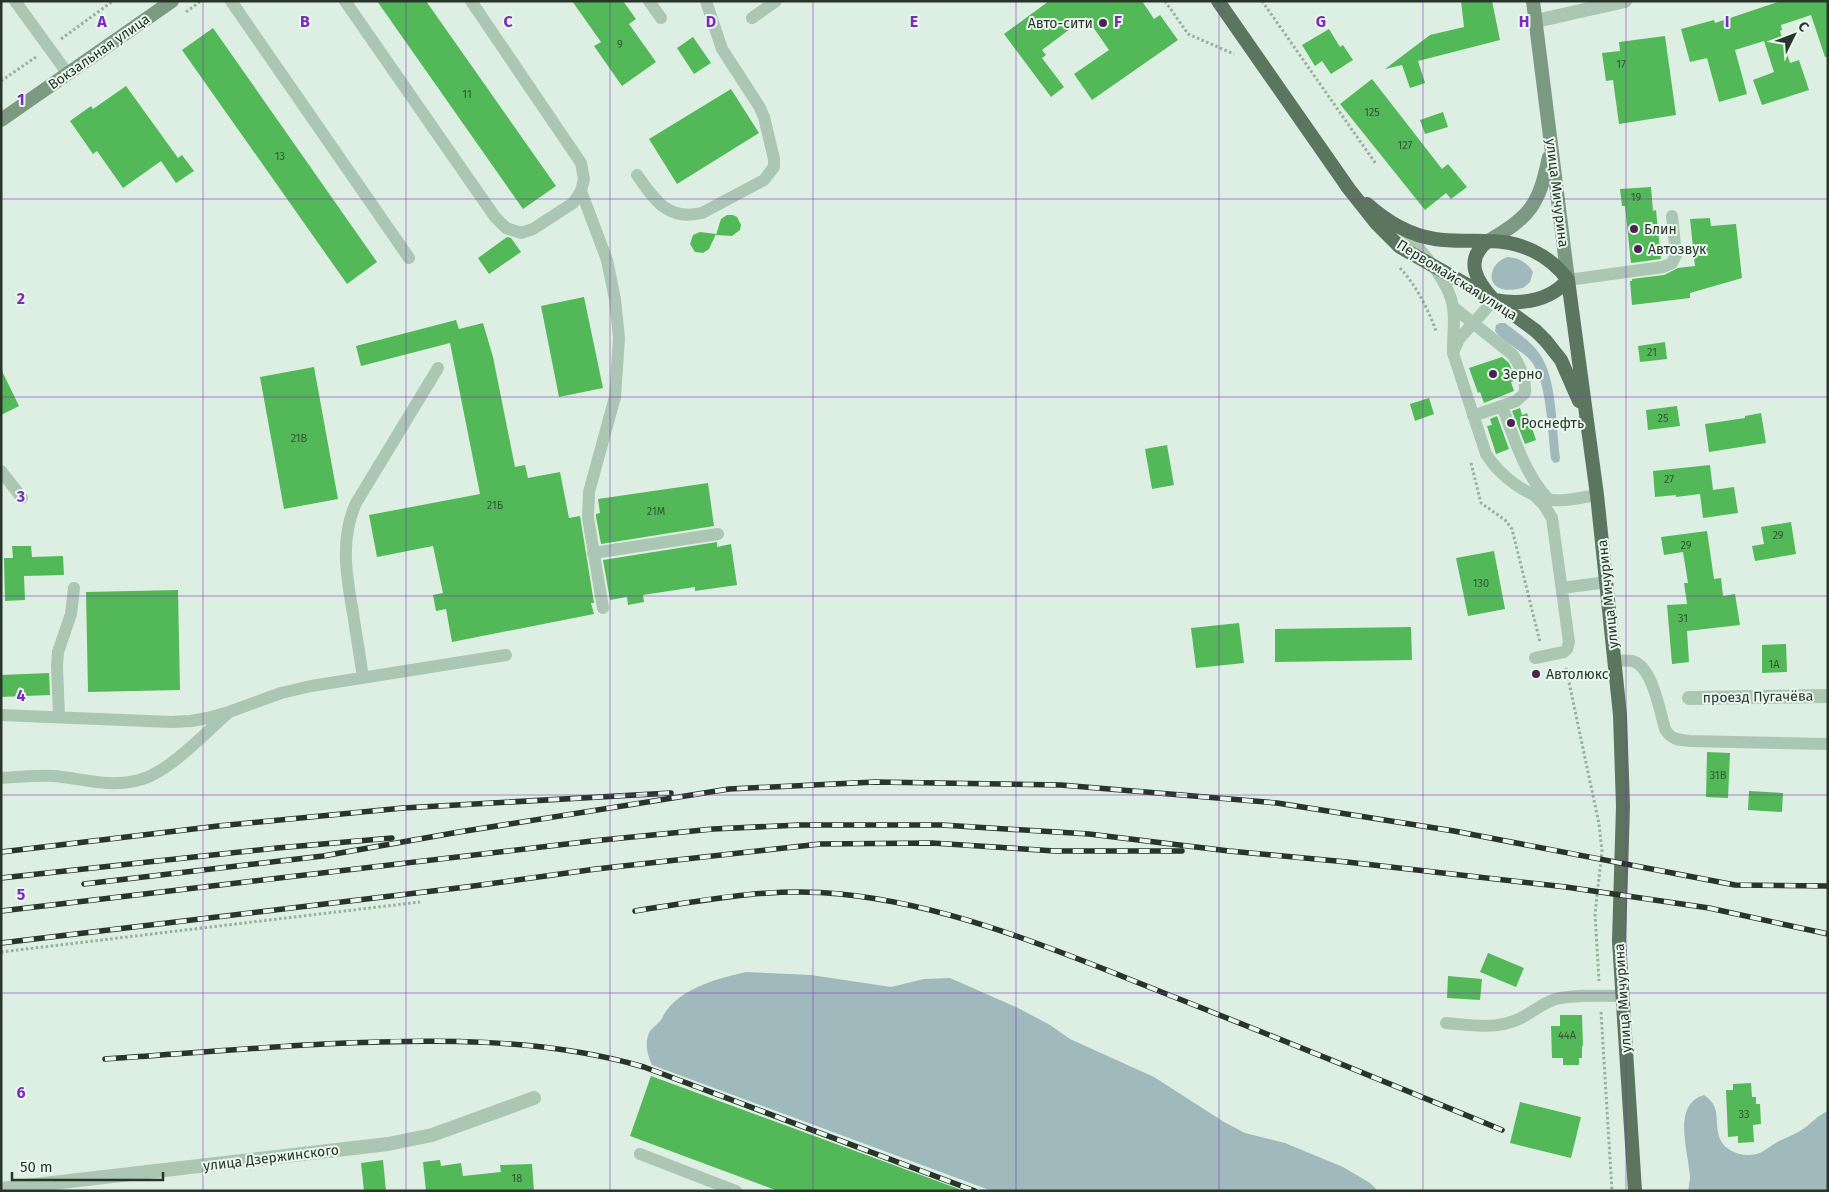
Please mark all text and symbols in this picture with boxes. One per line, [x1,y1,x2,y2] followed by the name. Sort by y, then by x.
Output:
[1769,10,1819,60] north arrow
[45,11,153,93] street label: Вокзальная улица
[96,12,107,31] text: A
[300,12,310,31] text: B
[503,12,513,31] text: C
[706,12,716,31] text: D
[910,12,918,31] text: E
[1114,12,1122,31] text: F
[1316,12,1326,31] text: G
[1519,12,1529,31] text: H
[1725,12,1729,31] text: I
[1028,15,1093,32] place label: Авто-сити
[1097,17,1109,29] marker: Авто-сити
[1794,18,1812,35] text: С
[617,38,623,51] house number: 9
[1616,58,1626,71] house number: 17
[462,88,472,101] house number: 11
[17,90,25,109] text: 1
[1364,106,1380,119] house number: 125
[1542,138,1572,248] street label: улица Мичурина
[1398,139,1413,152] house number: 127
[275,150,285,163] house number: 13
[1631,191,1641,204] house number: 19
[1644,221,1677,238] place label: Блин
[1628,223,1640,235] marker: Блин
[1394,236,1520,324] street label: Первомайская улица
[1648,241,1707,258] place label: Автозвук
[1632,243,1644,255] marker: Автозвук
[17,289,25,308] text: 2
[1647,346,1657,359] house number: 21
[1503,366,1543,383] place label: Зерно
[1487,368,1499,380] marker: Зерно
[1658,412,1669,425] house number: 25
[1521,415,1584,432] place label: Роснефть
[1505,417,1517,429] marker: Роснефть
[291,432,308,445] house number: 21В
[1664,473,1674,486] house number: 27
[16,487,25,506] text: 3
[487,499,504,512] house number: 21Б
[647,505,665,518] house number: 21М
[1772,529,1784,542] house number: 29
[1594,539,1622,649] street label: улица Мичурина
[1680,539,1692,552] house number: 29
[1473,577,1489,590] house number: 130
[1678,612,1688,625] house number: 31
[1768,658,1780,671] house number: 1А
[1546,666,1609,683] place label: Автолюкс
[1530,668,1542,680] marker: Автолюкс
[16,686,26,705] text: 4
[1703,688,1813,706] street label: проезд Пугачёва
[1710,769,1727,782] house number: 31В
[17,885,26,904] text: 5
[1611,943,1635,1053] street label: улица Мичурина
[1558,1029,1577,1042] house number: 44А
[16,1083,26,1102] text: 6
[1739,1108,1749,1121] house number: 33
[202,1141,340,1175] street label: улица Дзержинского
[12,1150,164,1182] scale bar
[20,1158,53,1176] text: 50 m
[512,1172,522,1185] house number: 18

